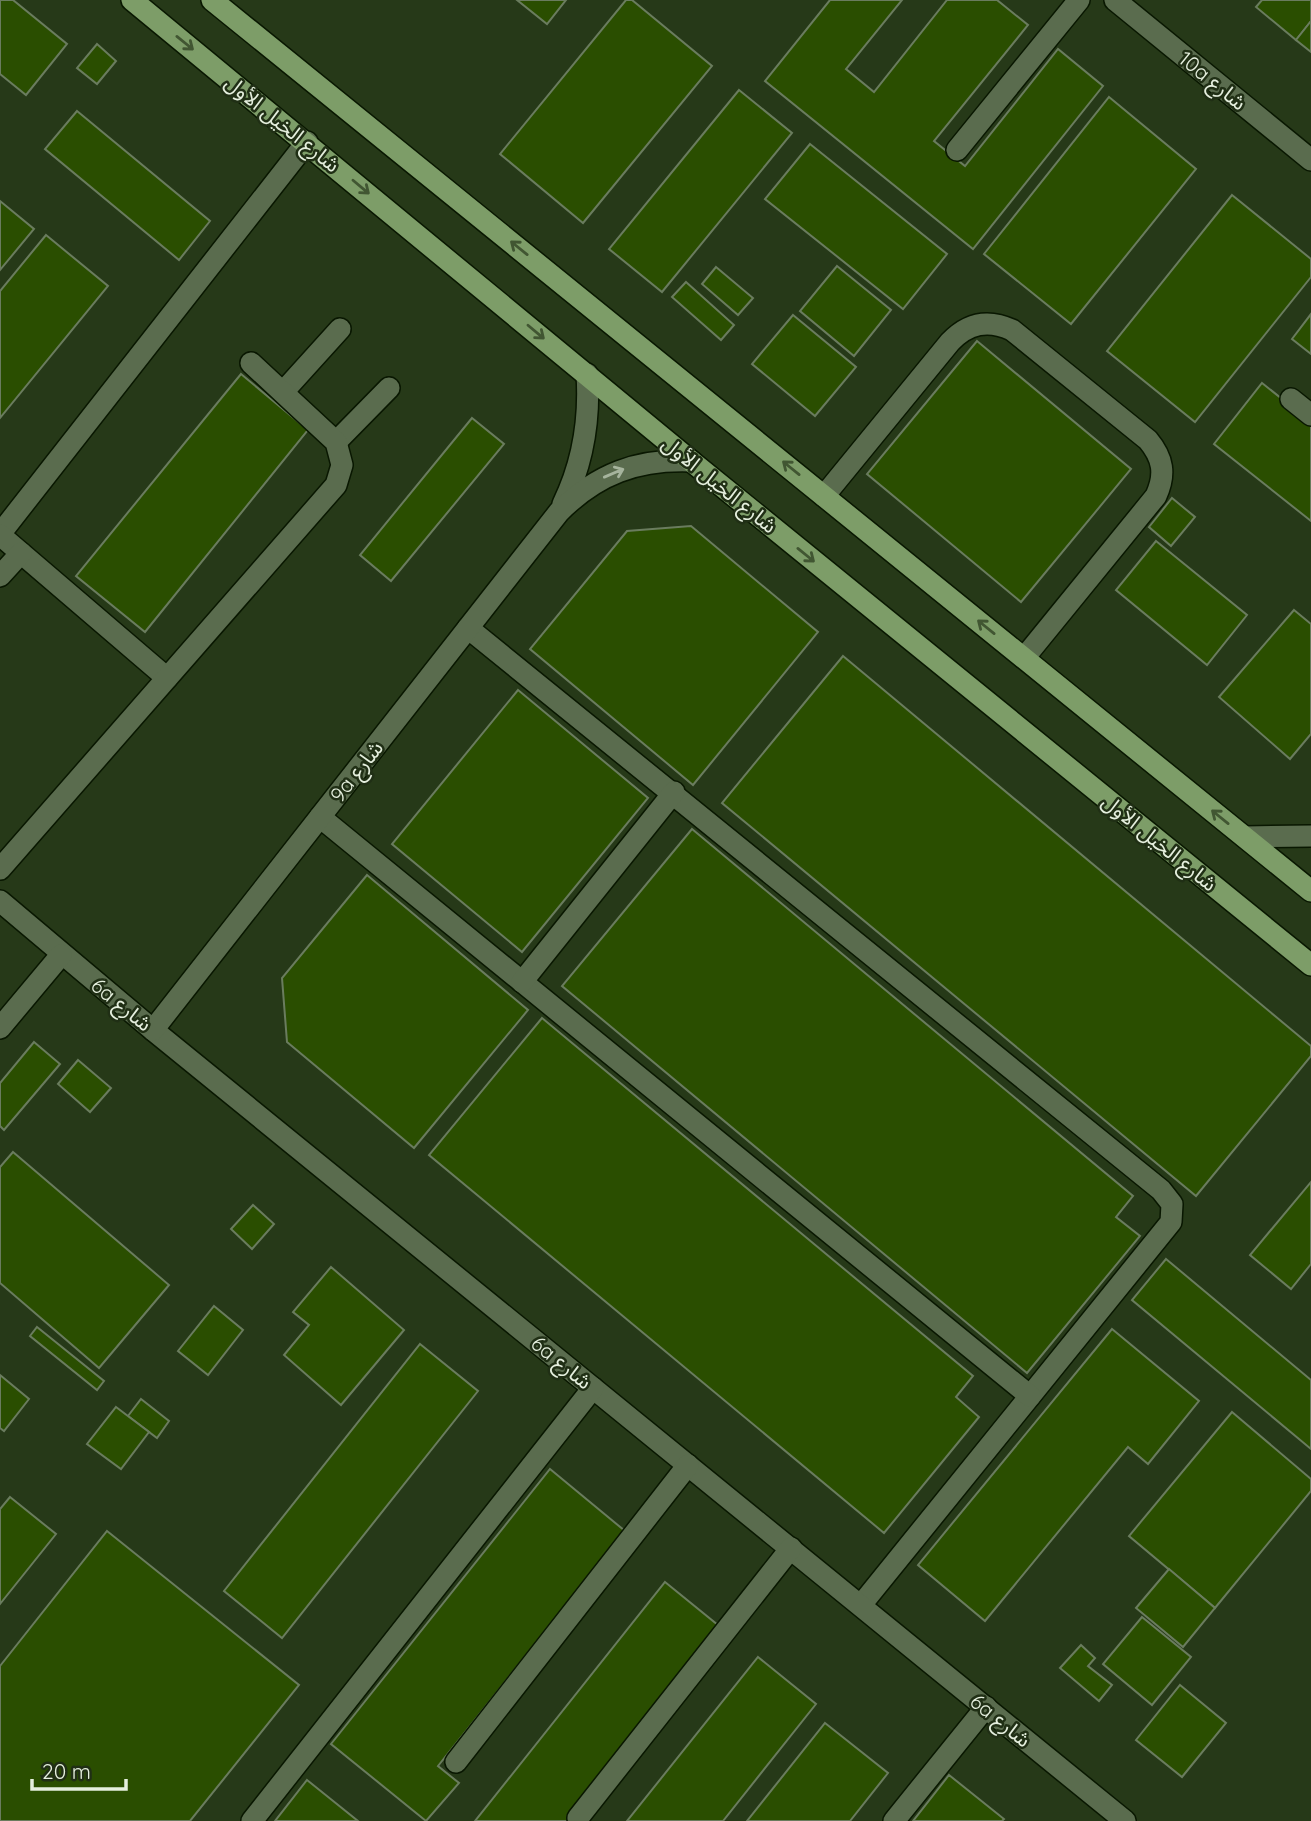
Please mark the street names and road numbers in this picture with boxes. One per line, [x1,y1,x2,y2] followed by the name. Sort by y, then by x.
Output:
[1172,45,1252,118] street label: 10a شارع
[218,69,346,180] street label: شارع الخيل الأول
[655,430,783,541] street label: شارع الخيل الأول
[324,735,391,809] street label: 9a شارع
[1095,788,1223,899] street label: شارع الخيل الأول
[84,972,158,1039] street label: 6a شارع
[524,1330,598,1397] street label: 6a شارع
[963,1688,1037,1755] street label: 6a شارع

